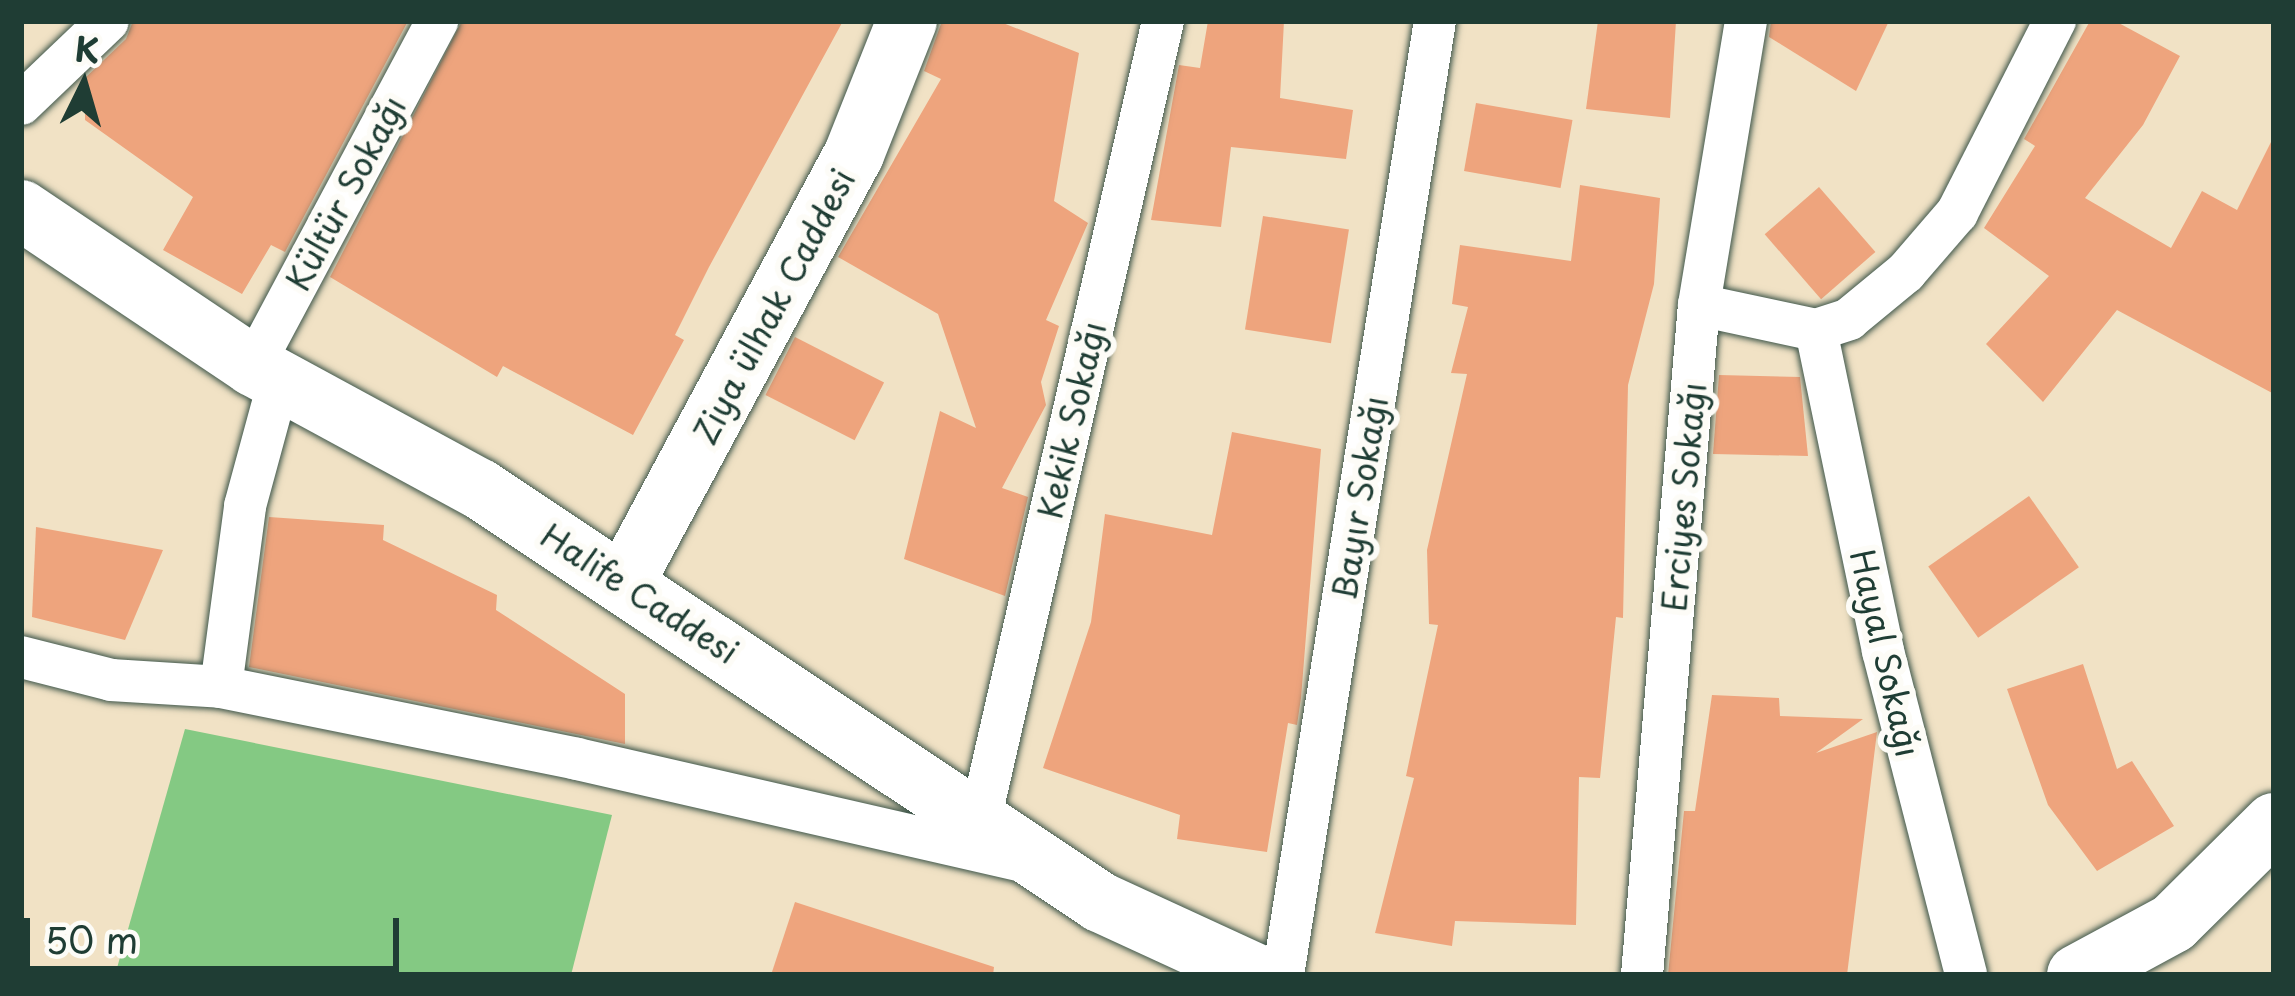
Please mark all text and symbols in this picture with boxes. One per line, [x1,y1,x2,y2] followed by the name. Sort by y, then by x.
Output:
[73,22,101,74] text: K
[24,24,144,144] north arrow
[277,88,413,298] street label: Kültür Sokağı
[684,163,862,449] street label: Ziya ülhak Caddesi
[1029,317,1113,523] street label: Kekik Sokağı
[1653,380,1713,614] street label: Erciyes Sokağı
[1323,393,1395,603] street label: Bayır Sokağı
[533,514,747,672] street label: Halife Caddesi
[1843,546,1929,760] street label: Hayal Sokağı
[30,894,405,968] scale bar
[45,912,138,966] text: 50 m

